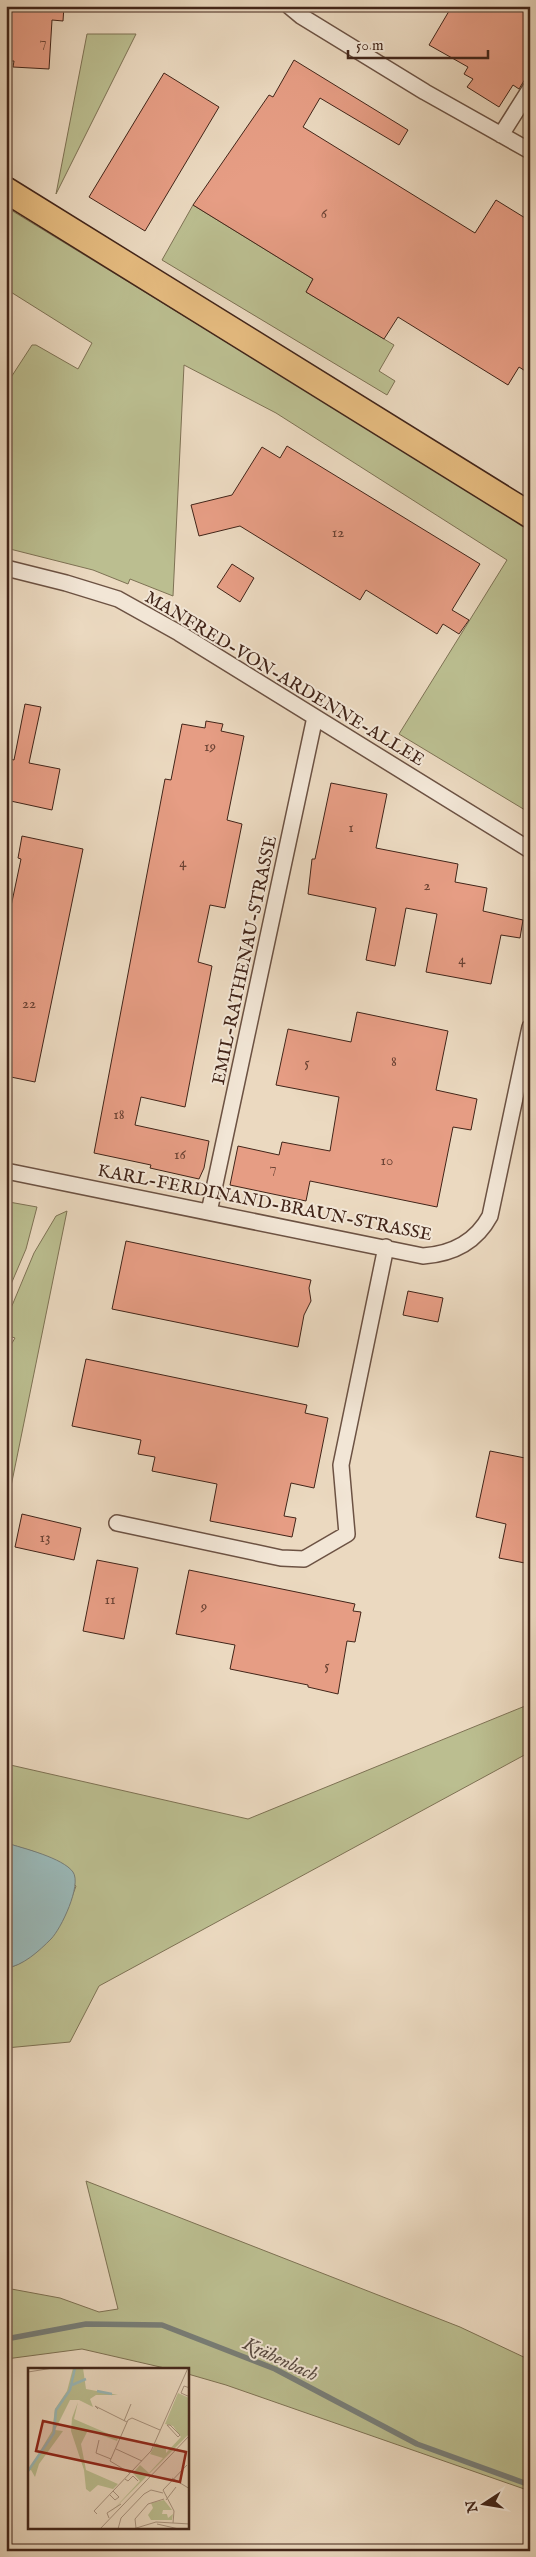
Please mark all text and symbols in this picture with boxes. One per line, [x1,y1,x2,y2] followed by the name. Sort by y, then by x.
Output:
[348,28,488,60] scale bar
[39,32,47,51] house number: 7
[356,36,384,55] text: 50 m
[321,204,328,223] house number: 6
[332,523,344,542] house number: 12
[140,586,428,772] street label: MANFRED-VON-ARDENNE-ALLEE
[204,737,216,756] house number: 19
[348,818,354,837] house number: 1
[208,834,283,1087] street label: EMIL-RATHENAU-STRASSE
[179,853,187,872] house number: 4
[423,876,431,895] house number: 2
[458,950,466,969] house number: 4
[22,994,36,1013] house number: 22
[391,1052,397,1071] house number: 8
[304,1053,310,1072] house number: 5
[113,1105,125,1124] house number: 18
[174,1145,187,1164] house number: 16
[381,1151,393,1170] house number: 10
[269,1158,277,1177] house number: 7
[96,1160,434,1247] street label: KARL-FERDINAND-BRAUN-STRASSE
[39,1528,51,1547] house number: 13
[104,1590,116,1609] house number: 11
[200,1597,207,1616] house number: 9
[324,1656,330,1675] house number: 5
[238,2332,321,2388] water label: Krähenbach
[28,2368,189,2530] inset map
[458,2480,508,2530] north arrow
[462,2499,483,2515] text: N

